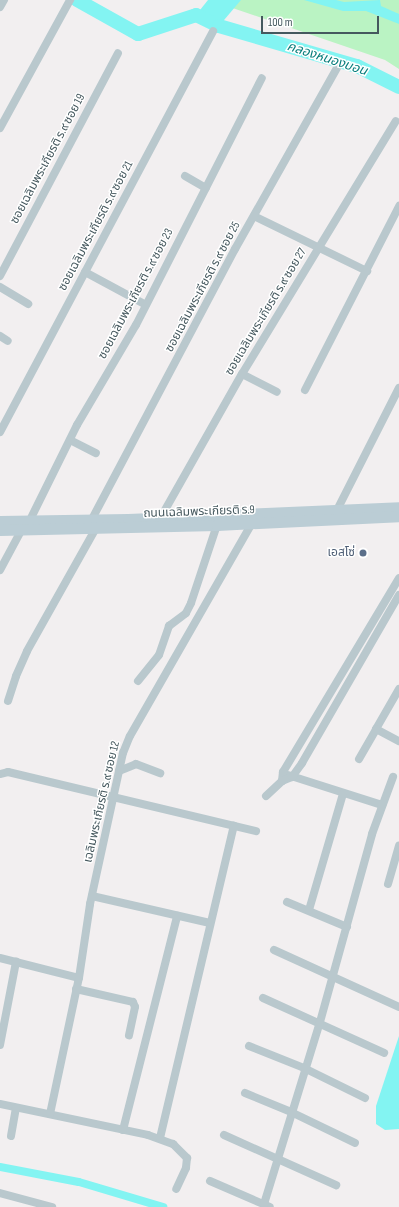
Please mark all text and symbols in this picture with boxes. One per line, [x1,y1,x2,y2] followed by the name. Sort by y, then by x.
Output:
[263,8,381,34] scale bar
[268,15,293,30] text: 100 m
[285,39,369,79] water label: คลองหนองบอน
[8,91,88,227] street label: ซอยเฉลิมพระเกียรติ ร.๙ ซอย 19
[56,159,136,293] street label: ซอยเฉลิมพระเกียรติ ร.๙ ซอย 21
[162,219,244,355] street label: ซอยเฉลิมพระเกียรติ ร.๙ ซอย 25
[95,226,177,362] street label: ซอยเฉลิมพระเกียรติ ร.๙ ซอย 23
[222,246,310,378] street label: ซอยเฉลิมพระเกียรติ ร.๙ ซอย 27
[143,503,255,521] street label: ถนนเฉลิมพระเกียรติ ร.9
[328,546,355,560] place label: เอสโซ่
[358,548,368,558] marker: เอสโซ่
[81,740,123,864] street label: เฉลิมพระเกียรติ ร.๙ ซอย 12

